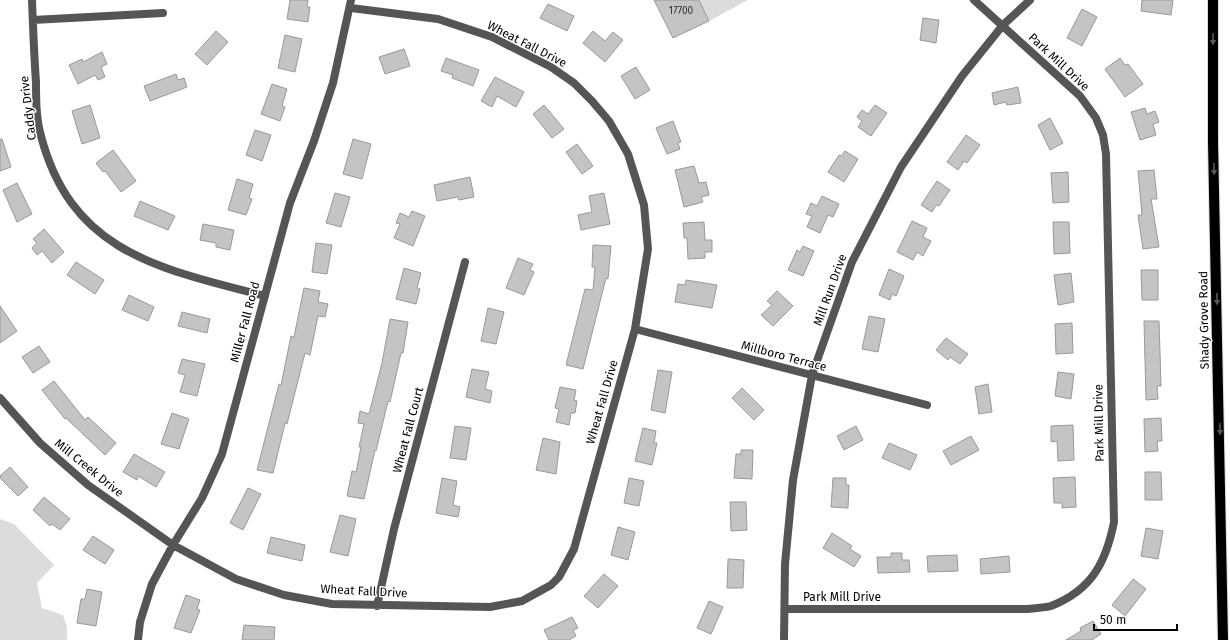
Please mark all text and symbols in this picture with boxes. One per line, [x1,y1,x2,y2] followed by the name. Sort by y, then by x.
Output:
[669,5,694,17] house number: 17700
[485,18,569,70] street label: Wheat Fall Drive
[1026,30,1092,94] street label: Park Mill Drive
[1210,33,1216,46] one-way arrow
[17,75,39,141] street label: Caddy Drive
[1211,163,1217,176] one-way arrow
[811,252,849,328] street label: Mill Run Drive
[1196,271,1212,369] street label: Shady Grove Road
[227,280,263,364] street label: Miller Fall Road
[1214,293,1220,306] one-way arrow
[740,338,828,374] street label: Millboro Terrace
[583,358,621,446] street label: Wheat Fall Drive
[1091,384,1107,462] street label: Park Mill Drive
[390,385,426,475] street label: Wheat Fall Court
[1217,423,1223,436] one-way arrow
[52,436,126,500] street label: Mill Creek Drive
[320,582,408,600] street label: Wheat Fall Drive
[803,590,881,604] street label: Park Mill Drive
[1094,606,1177,632] scale bar
[1100,613,1126,627] text: 50 m

